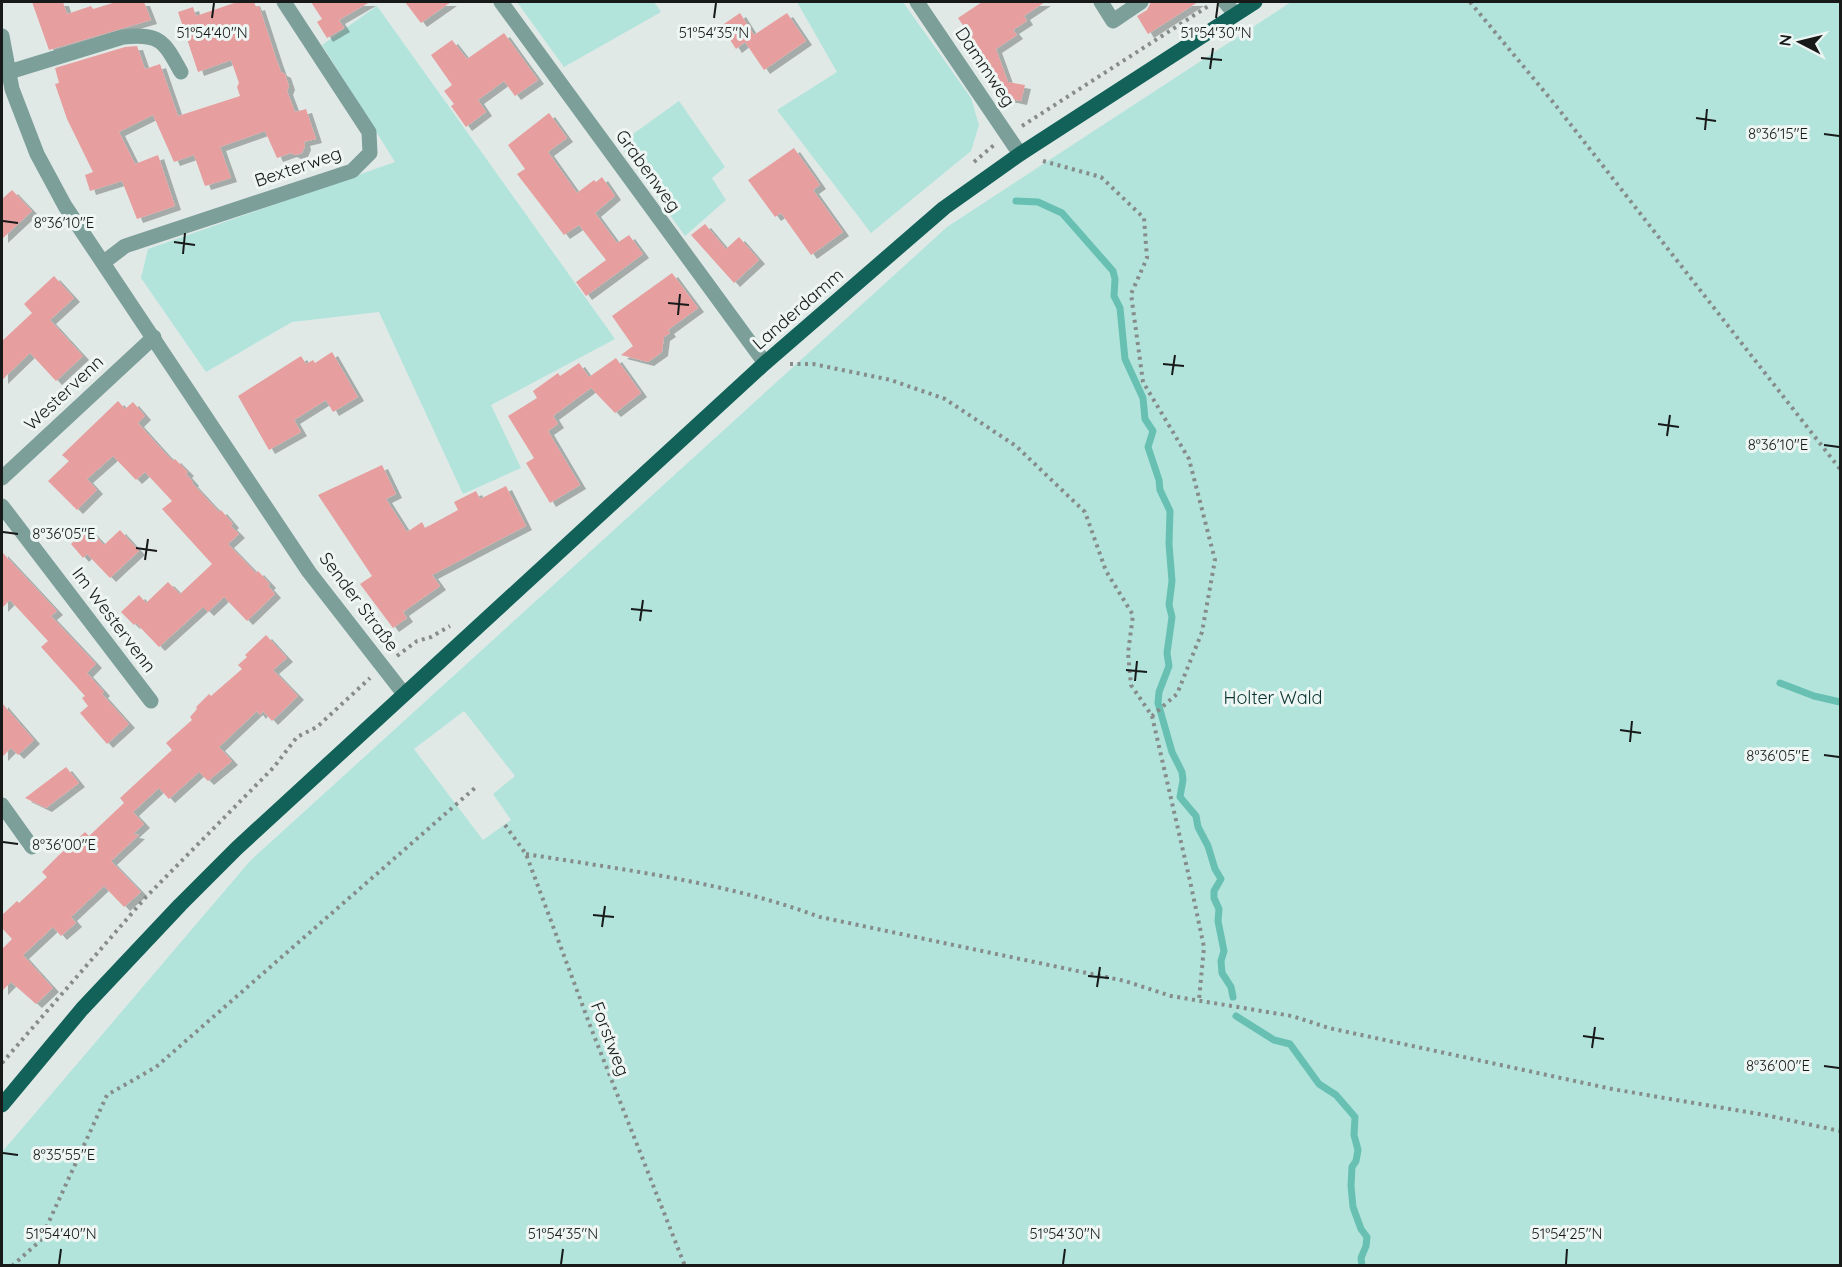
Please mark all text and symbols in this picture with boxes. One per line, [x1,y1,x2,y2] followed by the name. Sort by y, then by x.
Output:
[1770,12,1830,72] north arrow
[950,22,1021,111] street label: Dammweg
[176,23,248,42] text: 51°54'40"N
[679,23,749,42] text: 51°54'35"N
[1180,23,1252,42] text: 51°54'30"N
[1774,33,1796,47] text: N
[1748,124,1808,143] text: 8°36'15"E
[611,125,686,216] street label: Grabenweg
[251,141,344,192] street label: Bexterweg
[34,213,94,232] text: 8°36'10"E
[747,263,848,354] street label: Landerdamm
[19,350,108,435] street label: Westervenn
[1748,435,1808,454] text: 8°36'10"E
[32,524,96,543] text: 8°36'05"E
[315,547,404,656] street label: Sender Straße
[67,562,161,677] street label: Im Westervenn
[1224,686,1322,709] park label: Holter Wald
[1746,746,1810,765] text: 8°36'05"E
[32,835,96,854] text: 8°36'00"E
[586,998,635,1079] street label: Forstweg
[1746,1056,1810,1075] text: 8°36'00"E
[33,1145,95,1164] text: 8°35'55"E
[25,1224,97,1243] text: 51°54'40"N
[528,1224,598,1243] text: 51°54'35"N
[1029,1224,1101,1243] text: 51°54'30"N
[1532,1224,1602,1243] text: 51°54'25"N

